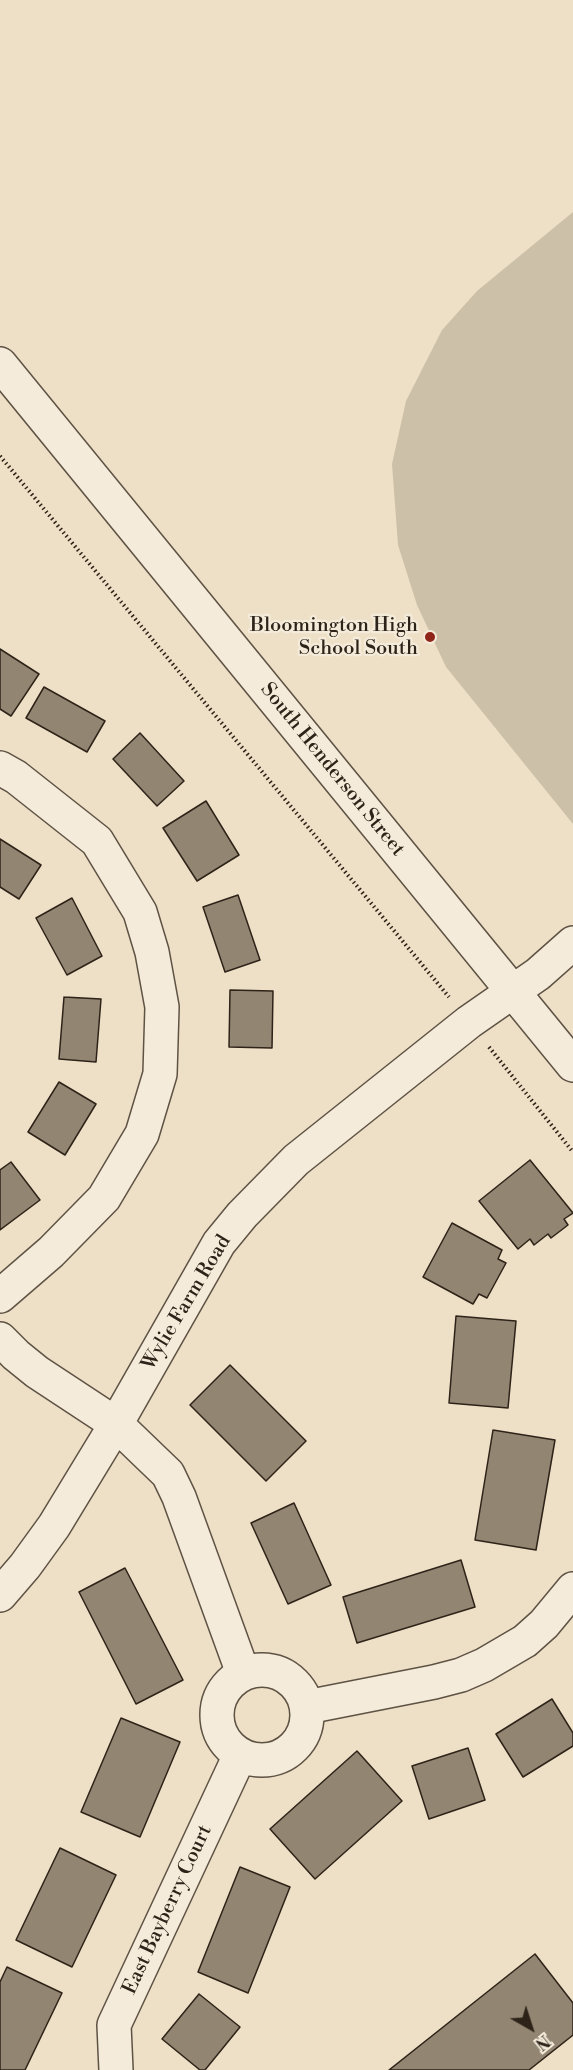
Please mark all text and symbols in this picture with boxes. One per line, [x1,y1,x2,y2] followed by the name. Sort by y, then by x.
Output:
[250,614,418,661] place label: Bloomington High School South
[423,630,437,644] marker: Bloomington High School South
[255,679,409,861] street label: South Henderson Street
[137,1231,237,1375] street label: Wylie Farm Road
[118,1821,218,1999] street label: East Bayberry Court
[501,1998,561,2058] north arrow
[531,2030,554,2054] text: N

